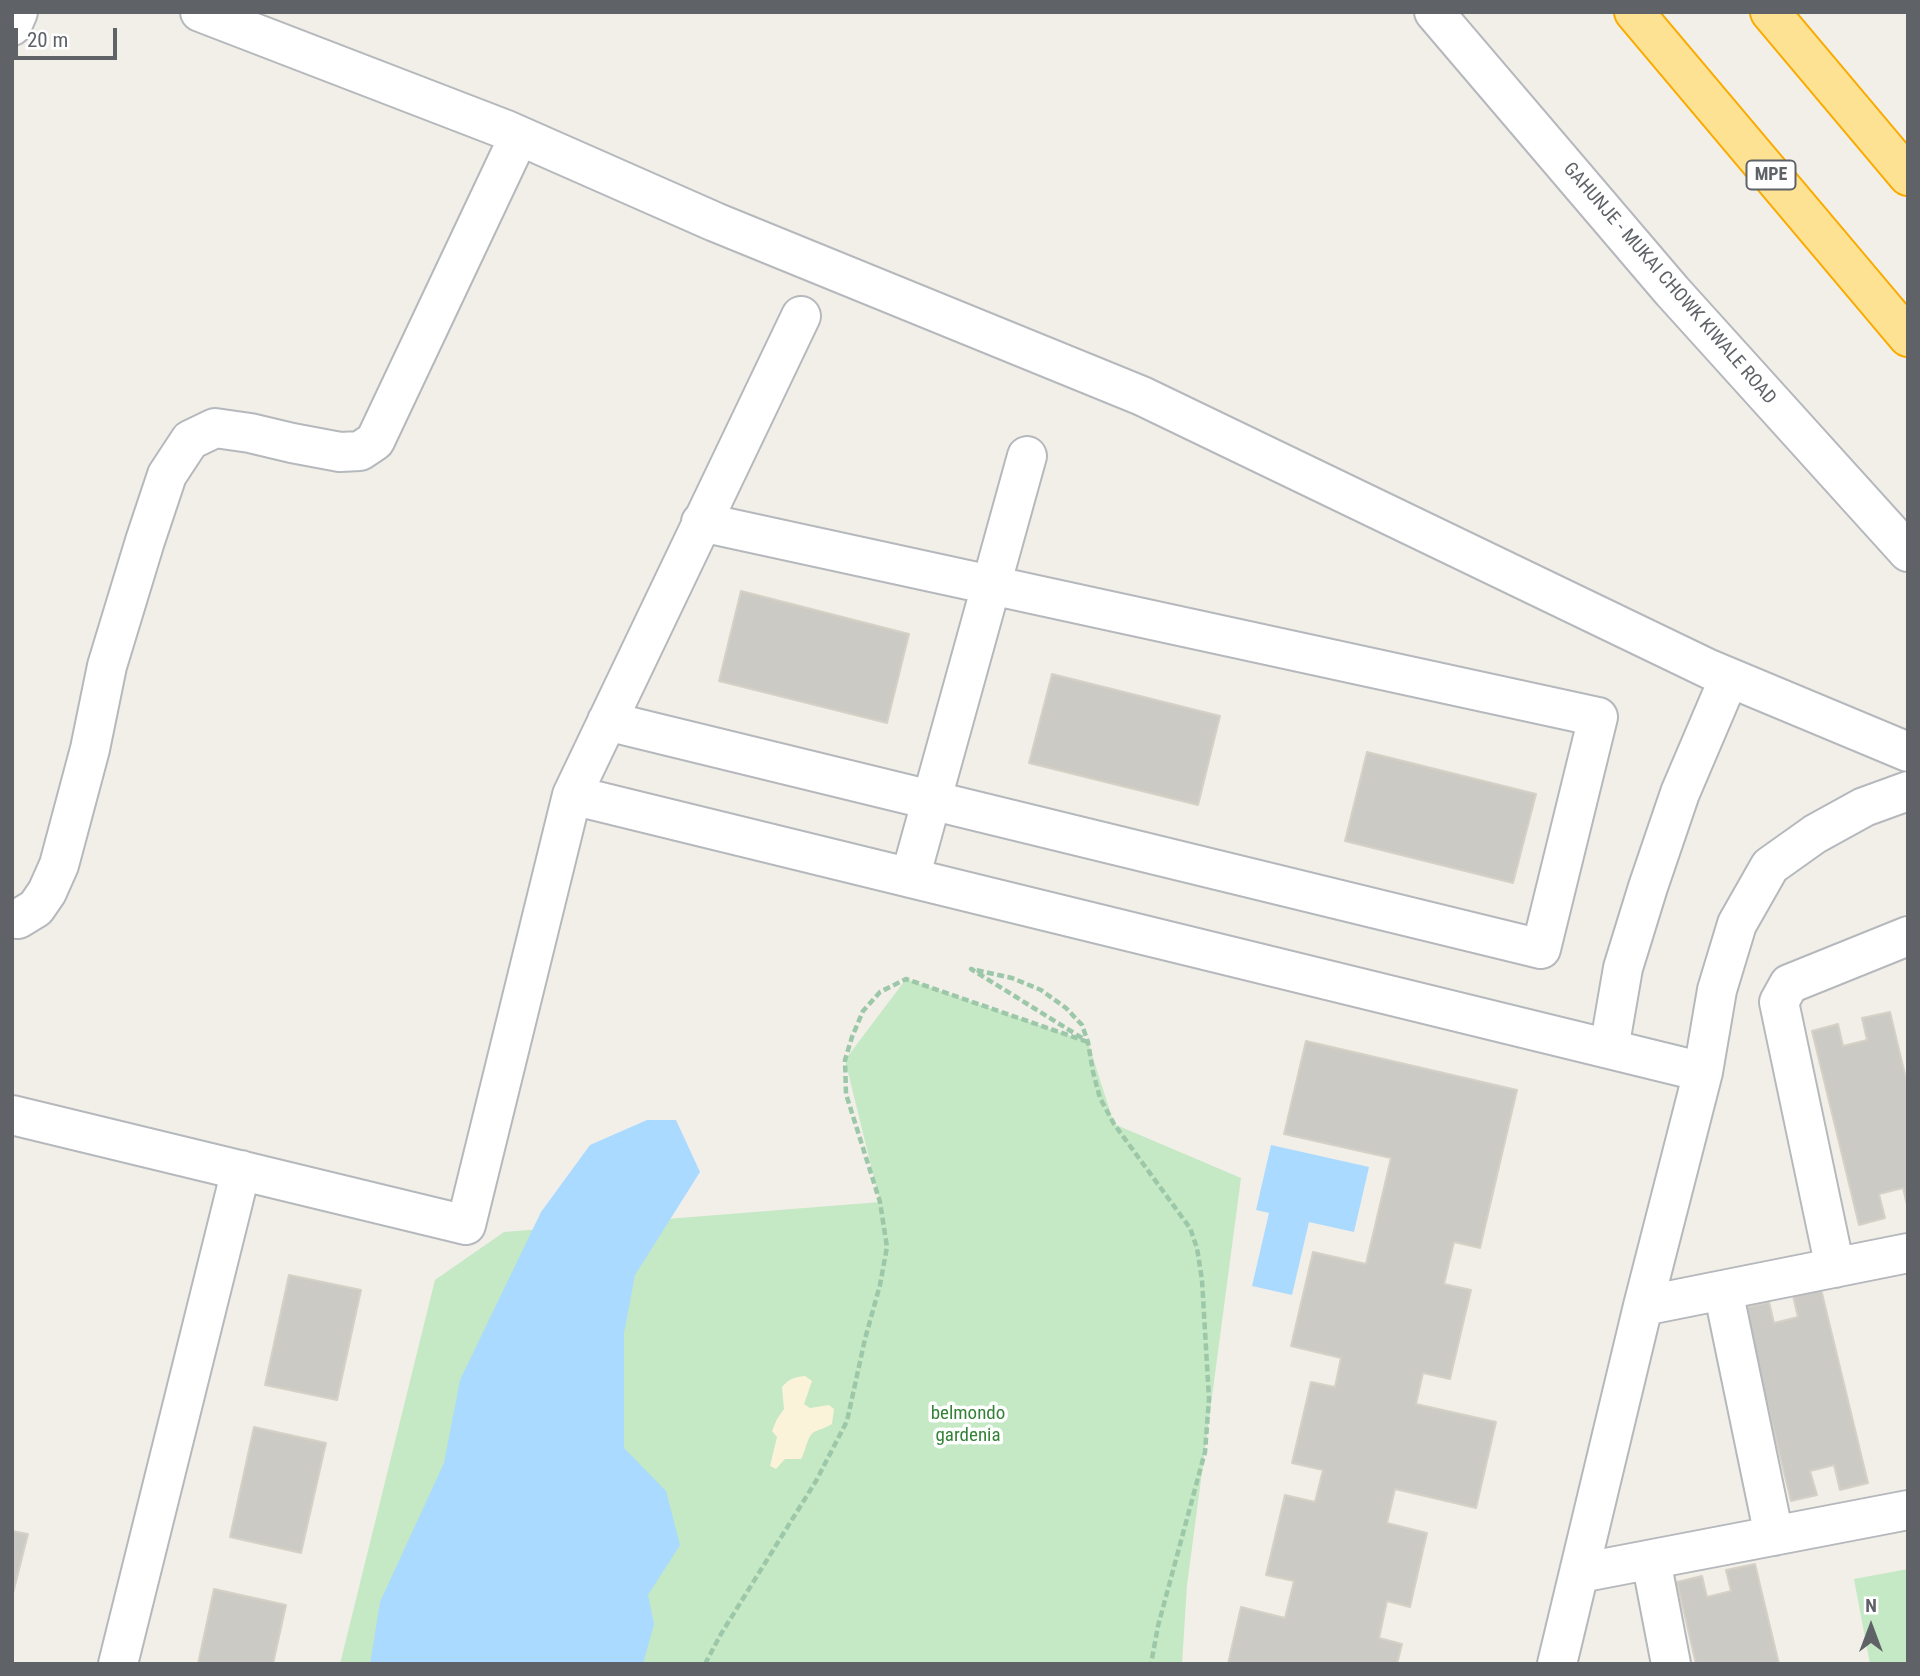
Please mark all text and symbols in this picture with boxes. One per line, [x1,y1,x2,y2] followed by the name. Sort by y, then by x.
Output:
[18,14,121,58] scale bar
[27,28,68,52] text: 20 m
[1558,158,1780,410] street label: GAHUNJE - MUKAI CHOWK KIWALE ROAD
[1746,160,1796,190] road number: MPE
[931,1403,1005,1447] park label: belmondo gardenia
[1836,1592,1906,1662] north arrow
[1865,1594,1877,1617] text: N

